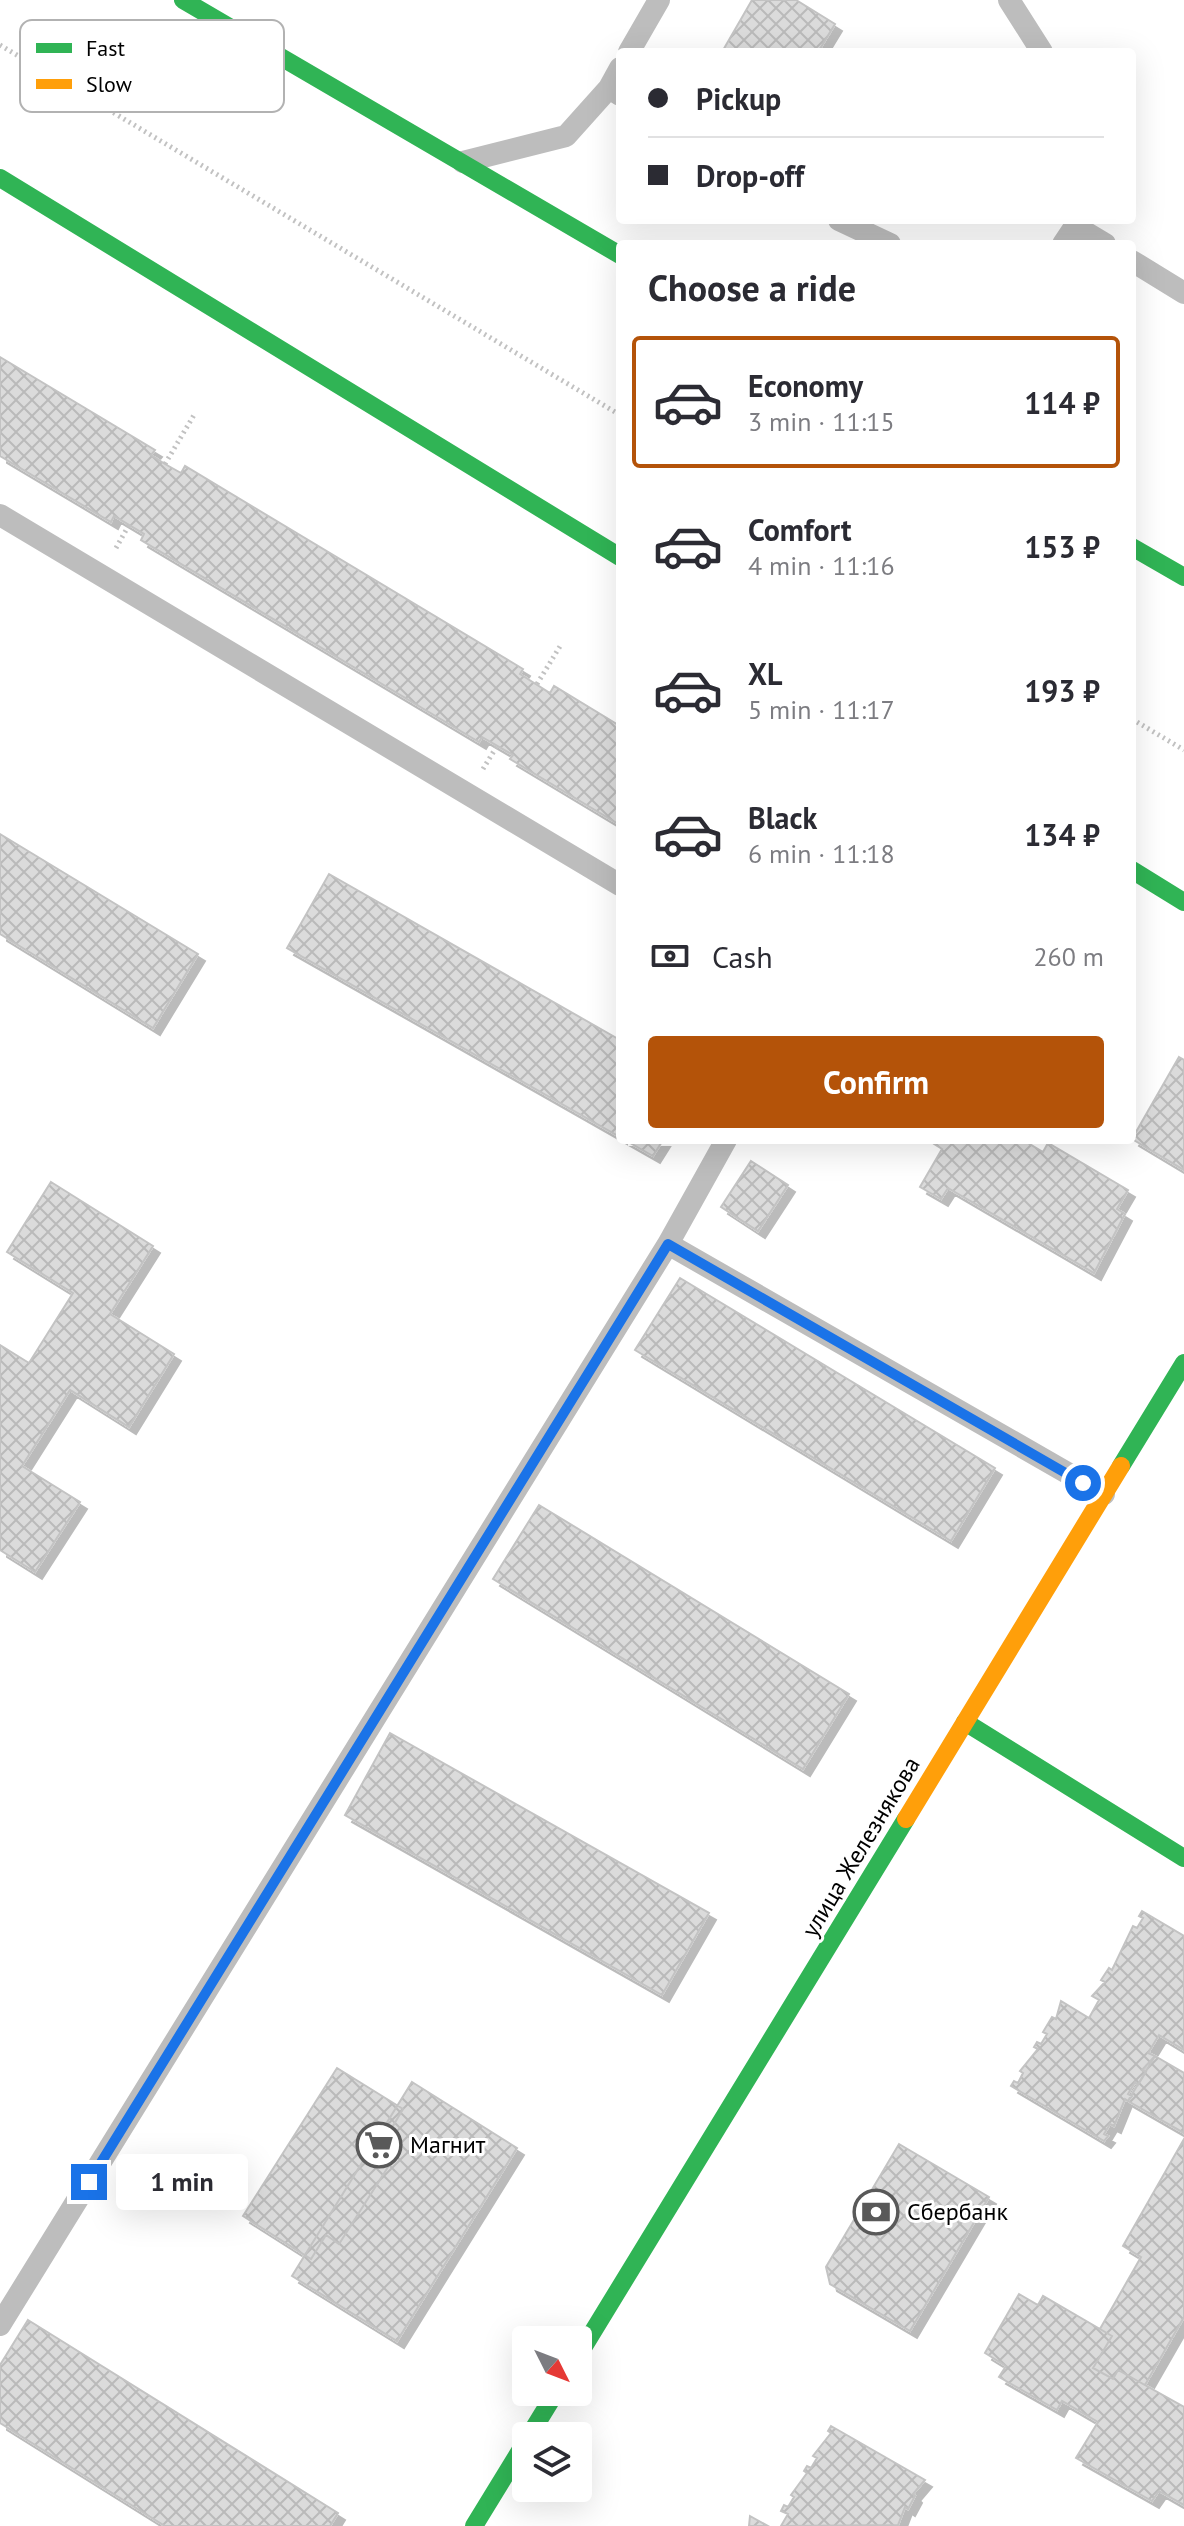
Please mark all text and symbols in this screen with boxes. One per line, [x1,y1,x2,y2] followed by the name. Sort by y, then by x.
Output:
[20,20,284,112] legend
[86,34,126,62] text: Fast
[86,70,132,98] text: Slow
[696,79,781,118] text: Pickup
[696,156,804,195] text: Drop-off
[648,264,856,311] text: Choose a ride
[652,366,724,438] icon: car
[748,366,863,405] text: Economy
[1024,383,1100,422] text: 114 ₽
[748,405,895,438] text: 3 min · 11:15
[652,510,724,582] icon: car
[748,510,851,549] text: Comfort
[1024,527,1100,566] text: 153 ₽
[748,549,895,582] text: 4 min · 11:16
[652,654,724,726] icon: car
[748,654,782,693] text: XL
[1024,671,1100,710] text: 193 ₽
[748,693,895,726] text: 5 min · 11:17
[652,798,724,870] icon: car
[748,798,817,837] text: Black
[1024,815,1100,854] text: 134 ₽
[748,837,895,870] text: 6 min · 11:18
[648,934,692,978] icon: cash
[712,937,773,976] text: Cash
[1033,940,1104,973] text: 260 m
[648,1036,1104,1128] button: Confirm
[1065,1465,1101,1501] route start
[795,1751,927,1943] street label: улица Железнякова
[355,2121,403,2169] supermarket icon: Магнит
[410,2129,486,2160] place label: Магнит
[117,2154,249,2210] callout: 1 min
[71,2164,107,2200] route end
[150,2165,214,2198] text: 1 min
[852,2188,900,2236] bank icon: Сбербанк
[907,2196,1008,2227] place label: Сбербанк
[512,2326,592,2406] north arrow
[512,2326,592,2502] map controls
[512,2422,592,2502] button: layers

